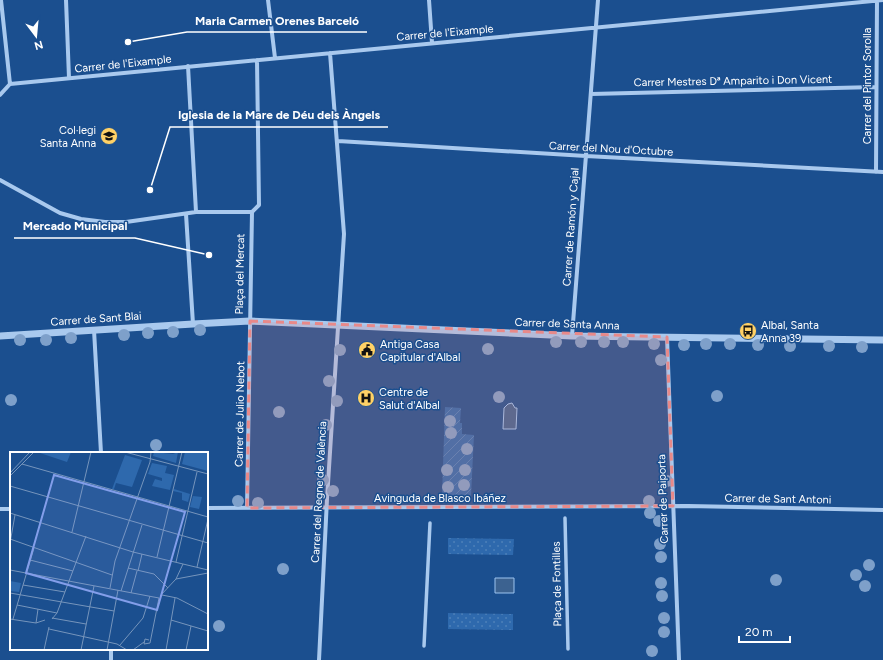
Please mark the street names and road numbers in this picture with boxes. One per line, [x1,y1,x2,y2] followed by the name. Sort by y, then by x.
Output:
[396,22,494,44] street label: Carrer de l'Eixample
[861,28,874,144] street label: Carrer del Pintor Sorolla
[74,52,172,76] street label: Carrer de l'Eixample
[634,73,832,89] street label: Carrer Mestres Dª Amparito i Don Vicent
[549,139,673,159] street label: Carrer del Nou d'Octubre
[560,167,582,287] street label: Carrer de Ramón y Cajal
[233,233,247,315] street label: Plaça del Mercat
[50,309,142,329] street label: Carrer de Sant Blai
[514,316,620,332] street label: Carrer de Santa Anna
[233,361,247,467] street label: Carrer de Julio Nebot
[309,421,329,563] street label: Carrer del Regne de València
[655,454,671,544] street label: Carrer de Paiporta
[374,492,506,505] street label: Avinguda de Blasco Ibáñez
[725,492,831,506] street label: Carrer de Sant Antoni
[550,541,564,627] street label: Plaça de Fontilles

